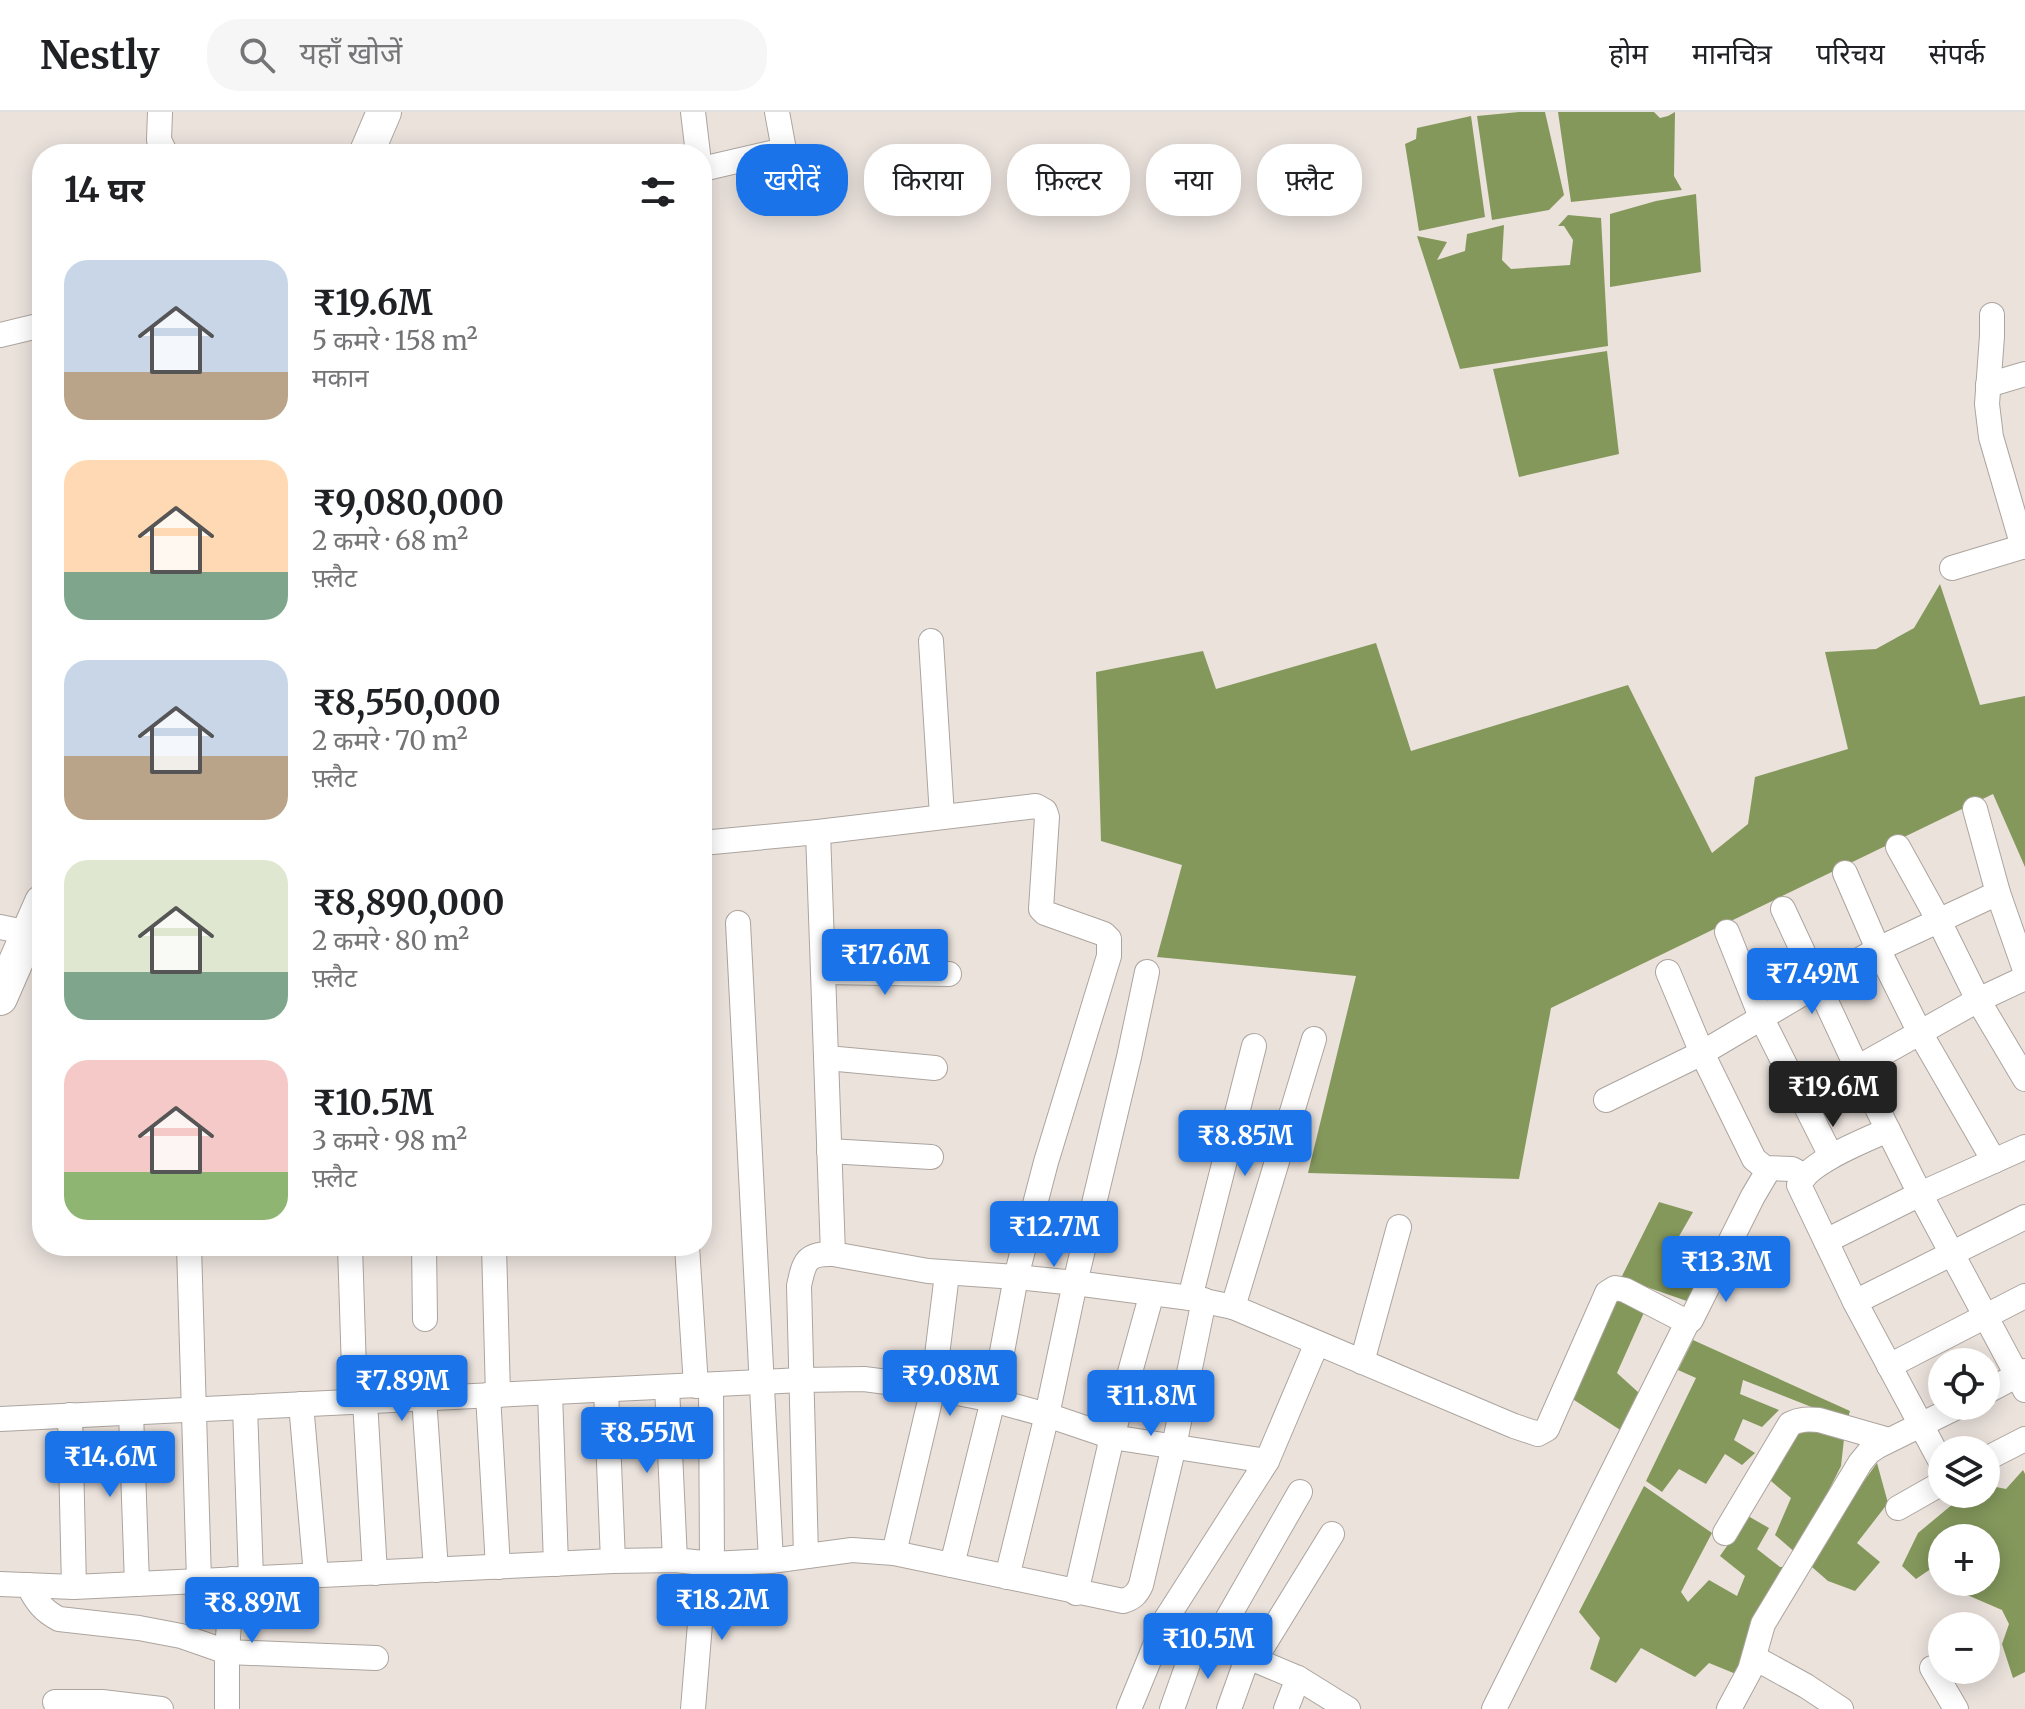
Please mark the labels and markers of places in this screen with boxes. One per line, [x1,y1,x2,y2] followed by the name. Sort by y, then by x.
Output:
[820,929,950,997] pin: ₹17.6M
[1747,948,1877,1016] pin: ₹7.49M
[1768,1061,1898,1129] pin: ₹19.6M
[1180,1110,1310,1178] pin: ₹8.85M
[989,1201,1119,1269] pin: ₹12.7M
[1661,1236,1791,1304] pin: ₹13.3M
[885,1350,1015,1418] pin: ₹9.08M
[337,1355,467,1423] pin: ₹7.89M
[1086,1370,1216,1438] pin: ₹11.8M
[582,1407,712,1475] pin: ₹8.55M
[45,1431,175,1499] pin: ₹14.6M
[657,1574,787,1642] pin: ₹18.2M
[187,1577,317,1645] pin: ₹8.89M
[1143,1613,1273,1681] pin: ₹10.5M

